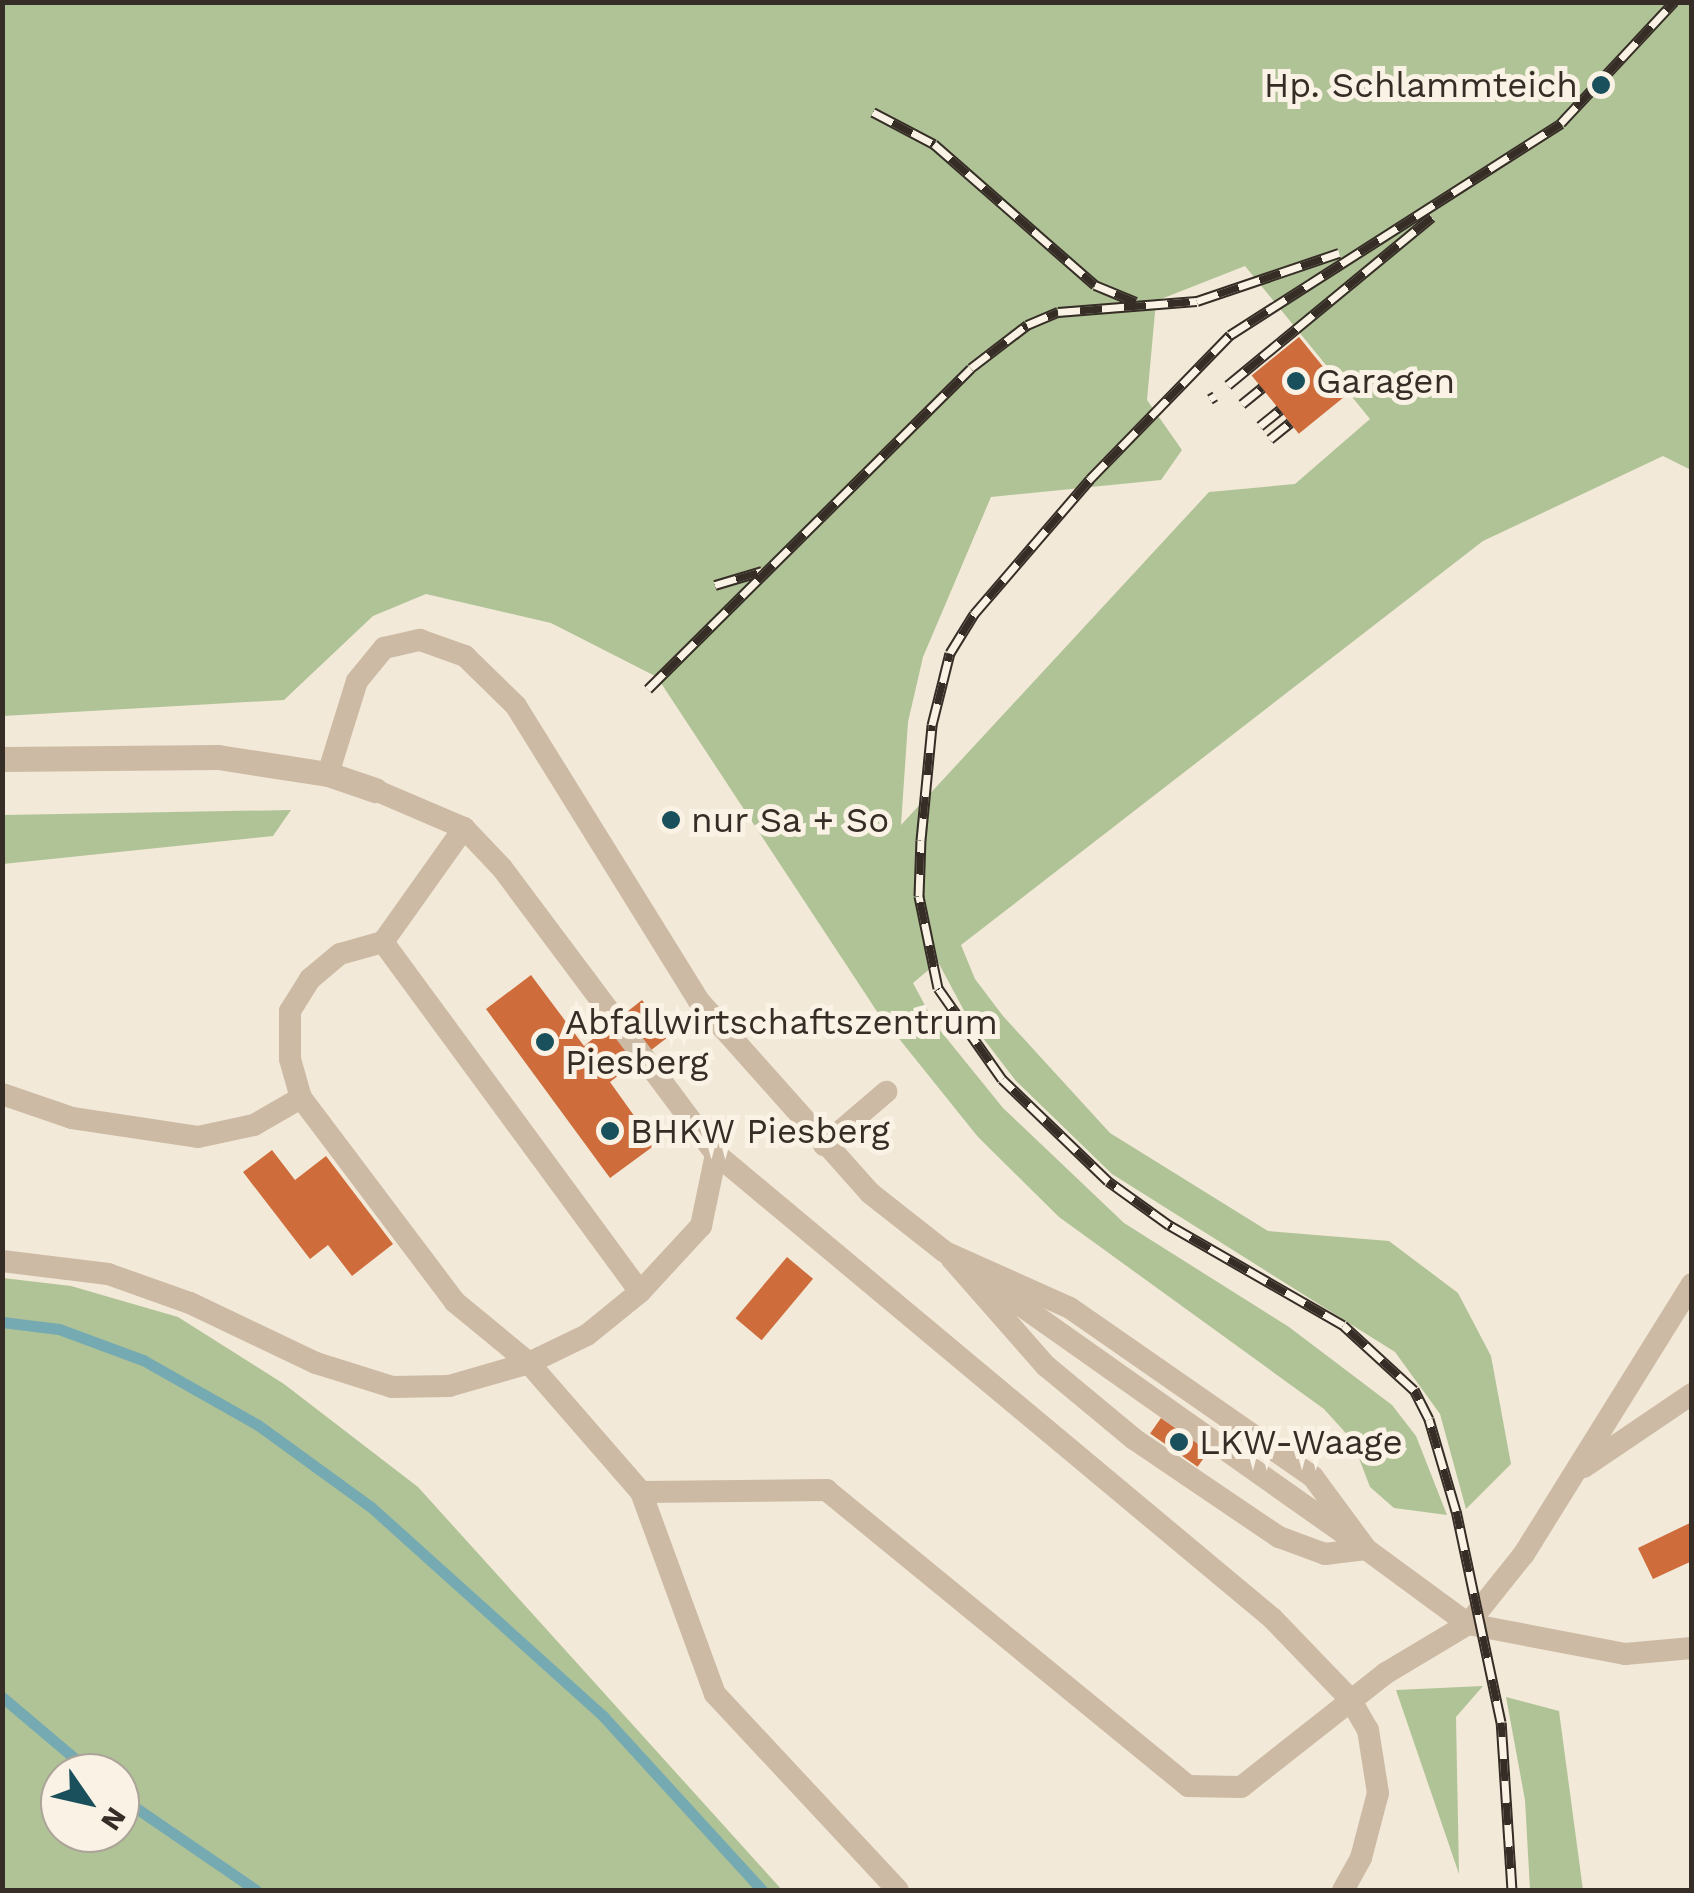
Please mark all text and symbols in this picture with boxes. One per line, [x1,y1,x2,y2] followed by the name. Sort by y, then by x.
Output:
[1264,64,1578,106] place label: Hp. Schlammteich
[1588,72,1614,98] marker: Hp. Schlammteich
[1316,360,1455,402] place label: Garagen
[1285,370,1307,392] marker: Garagen
[691,799,891,841] place label: nur Sa + So
[660,809,682,831] marker: nur Sa + So
[565,1001,998,1083] place label: Abfallwirtschaftszentrum Piesberg
[534,1031,556,1053] marker: Abfallwirtschaftszentrum Piesberg
[630,1110,891,1152] place label: BHKW Piesberg
[599,1120,621,1142] marker: BHKW Piesberg
[1199,1421,1403,1463] place label: LKW-Waage
[1168,1431,1190,1453] marker: LKW-Waage
[40,1753,140,1853] north arrow
[94,1801,133,1837] text: N

